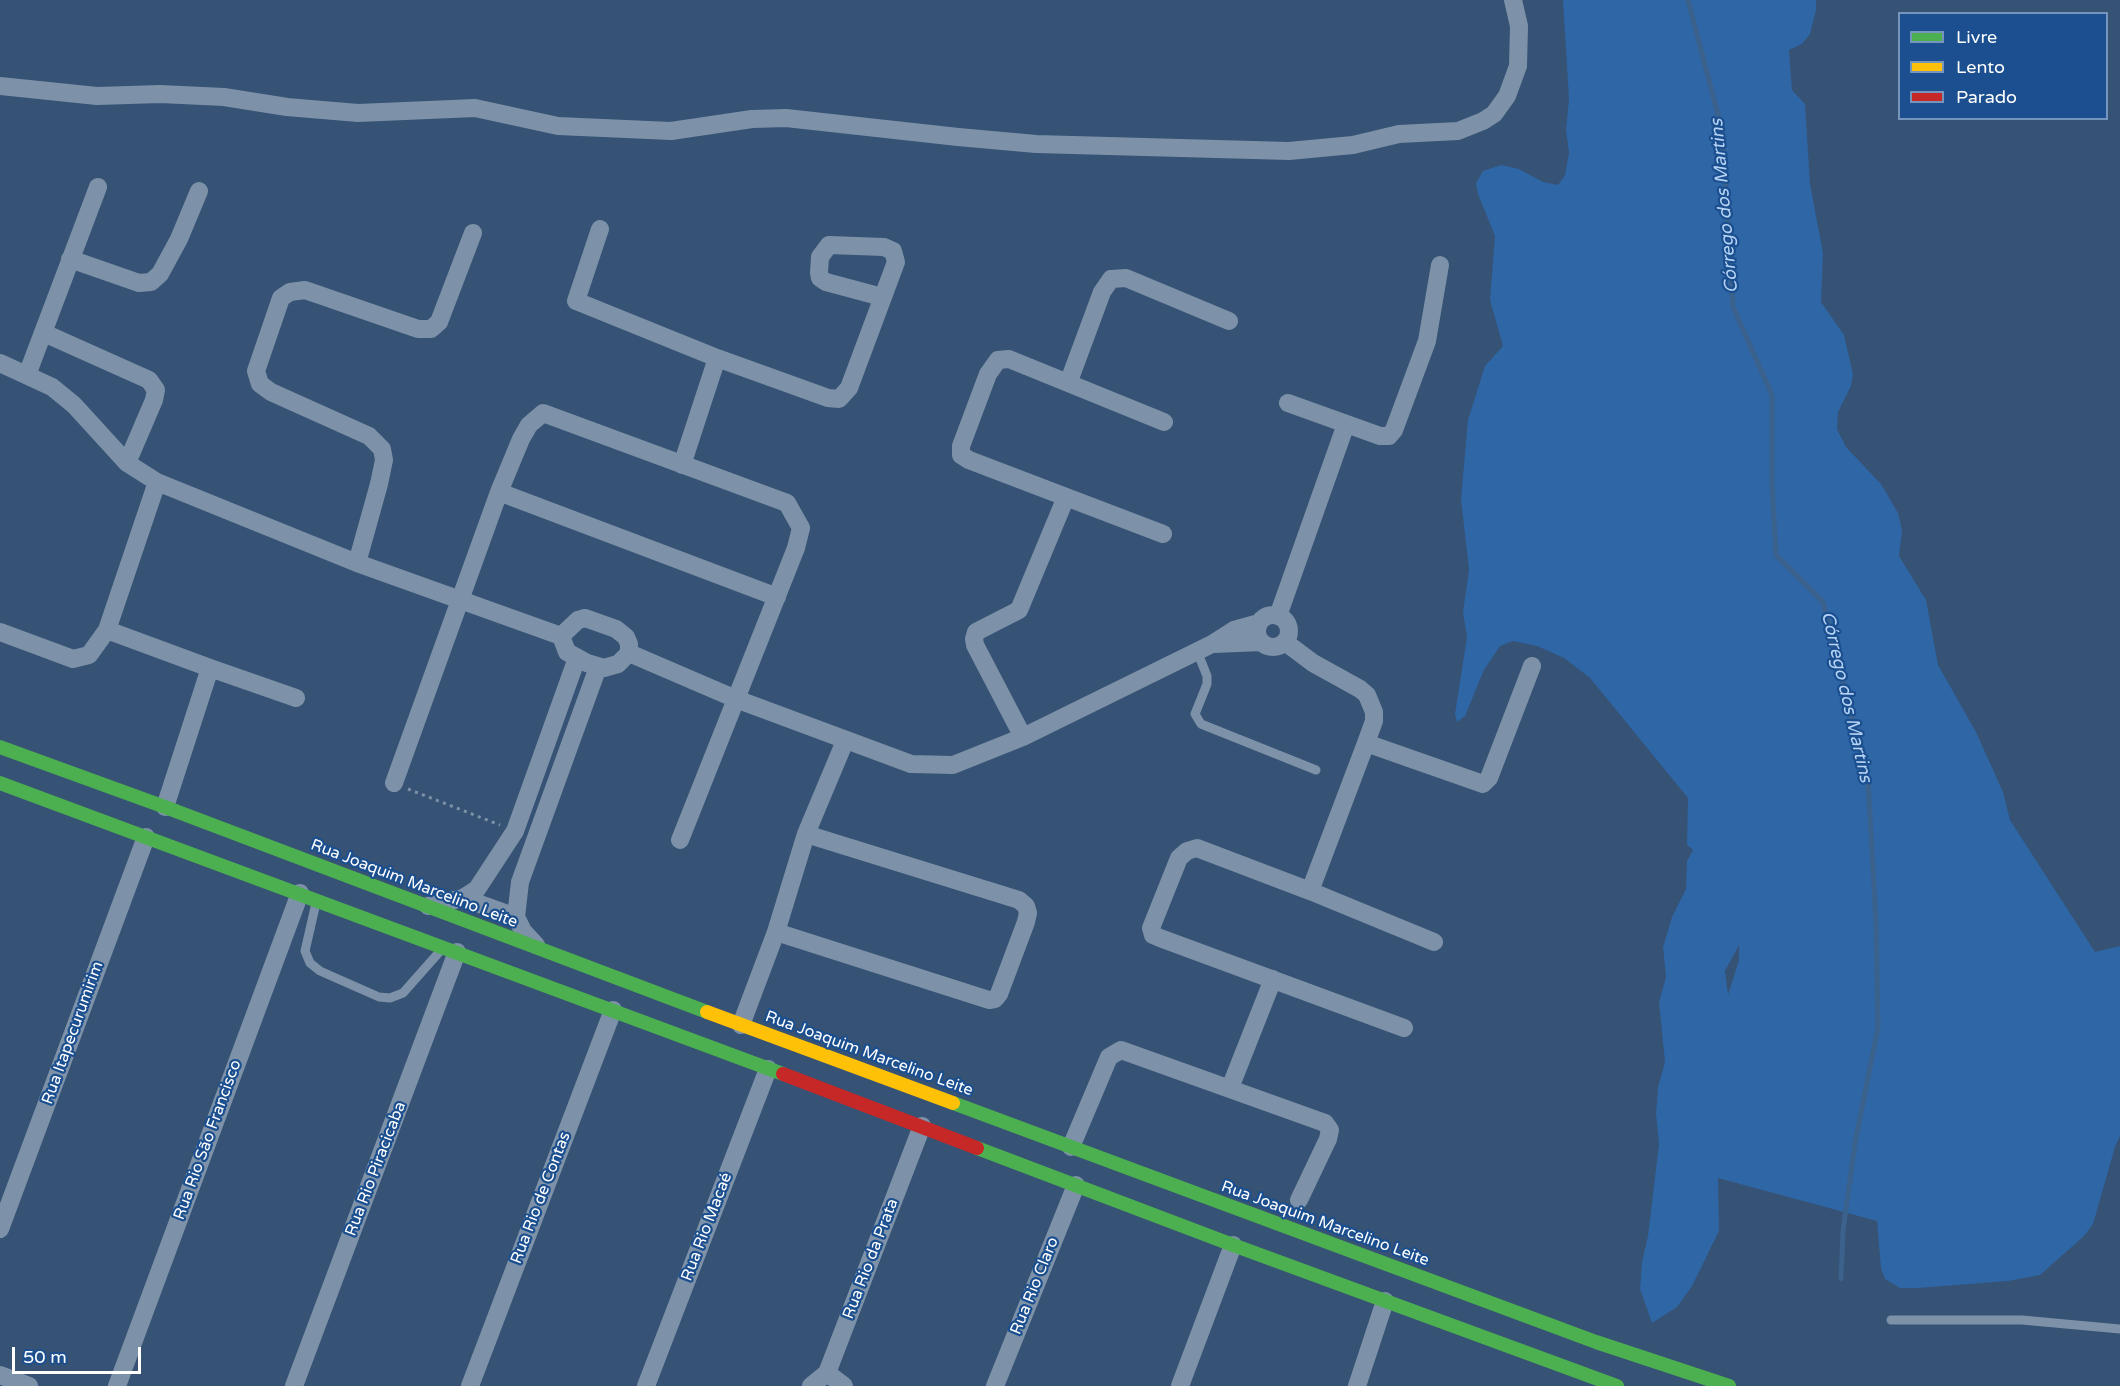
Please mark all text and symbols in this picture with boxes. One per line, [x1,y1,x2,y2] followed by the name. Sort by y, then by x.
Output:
[1898,12,2108,120] legend
[1956,26,1997,48] text: Livre
[1956,56,2005,78] text: Lento
[1956,86,2017,108] text: Parado
[1707,118,1743,294] water label: Córrego dos Martins
[1816,609,1876,785] water label: Córrego dos Martins
[308,836,520,932] street label: Rua Joaquim Marcelino Leite
[38,959,108,1107] street label: Rua Itapecurumirim
[762,1007,976,1101] street label: Rua Joaquim Marcelino Leite
[170,1057,246,1223] street label: Rua Rio São Francisco
[342,1099,410,1239] street label: Rua Rio Piracicaba
[507,1129,575,1267] street label: Rua Rio de Contas
[678,1170,736,1284] street label: Rua Rio Macaé
[1218,1177,1432,1271] street label: Rua Joaquim Marcelino Leite
[839,1196,903,1322] street label: Rua Rio da Prata
[1007,1235,1063,1337] street label: Rua Rio Claro
[15,1335,144,1373] scale bar
[23,1346,67,1368] text: 50 m

